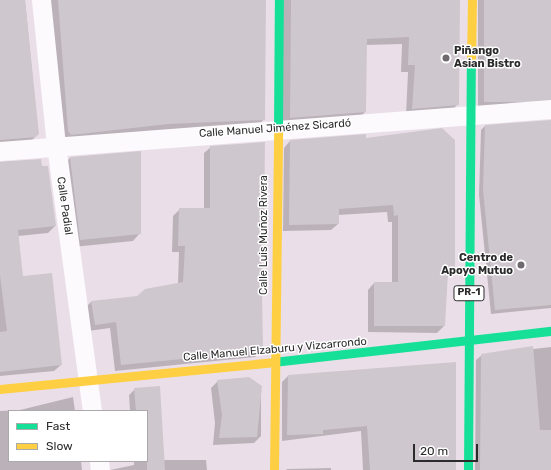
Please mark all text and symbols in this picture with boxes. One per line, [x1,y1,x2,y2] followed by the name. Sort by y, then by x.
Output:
[454,45,521,71] place label: Piñango Asian Bistro
[441,53,451,63] marker: Piñango Asian Bistro
[198,117,352,141] street label: Calle Manuel Jiménez Sicardó
[257,175,271,295] street label: Calle Luis Muñoz Rivera
[53,176,75,236] street label: Calle Padial
[441,252,513,278] place label: Centro de Apoyo Mutuo
[516,260,526,270] marker: Centro de Apoyo Mutuo
[453,285,485,301] road number: PR-1
[182,335,368,365] street label: Calle Manuel Elzaburu y Vizcarrondo
[8,410,148,462] legend
[46,419,70,433] text: Fast
[415,436,480,462] scale bar
[46,439,73,453] text: Slow
[420,444,448,458] text: 20 m

